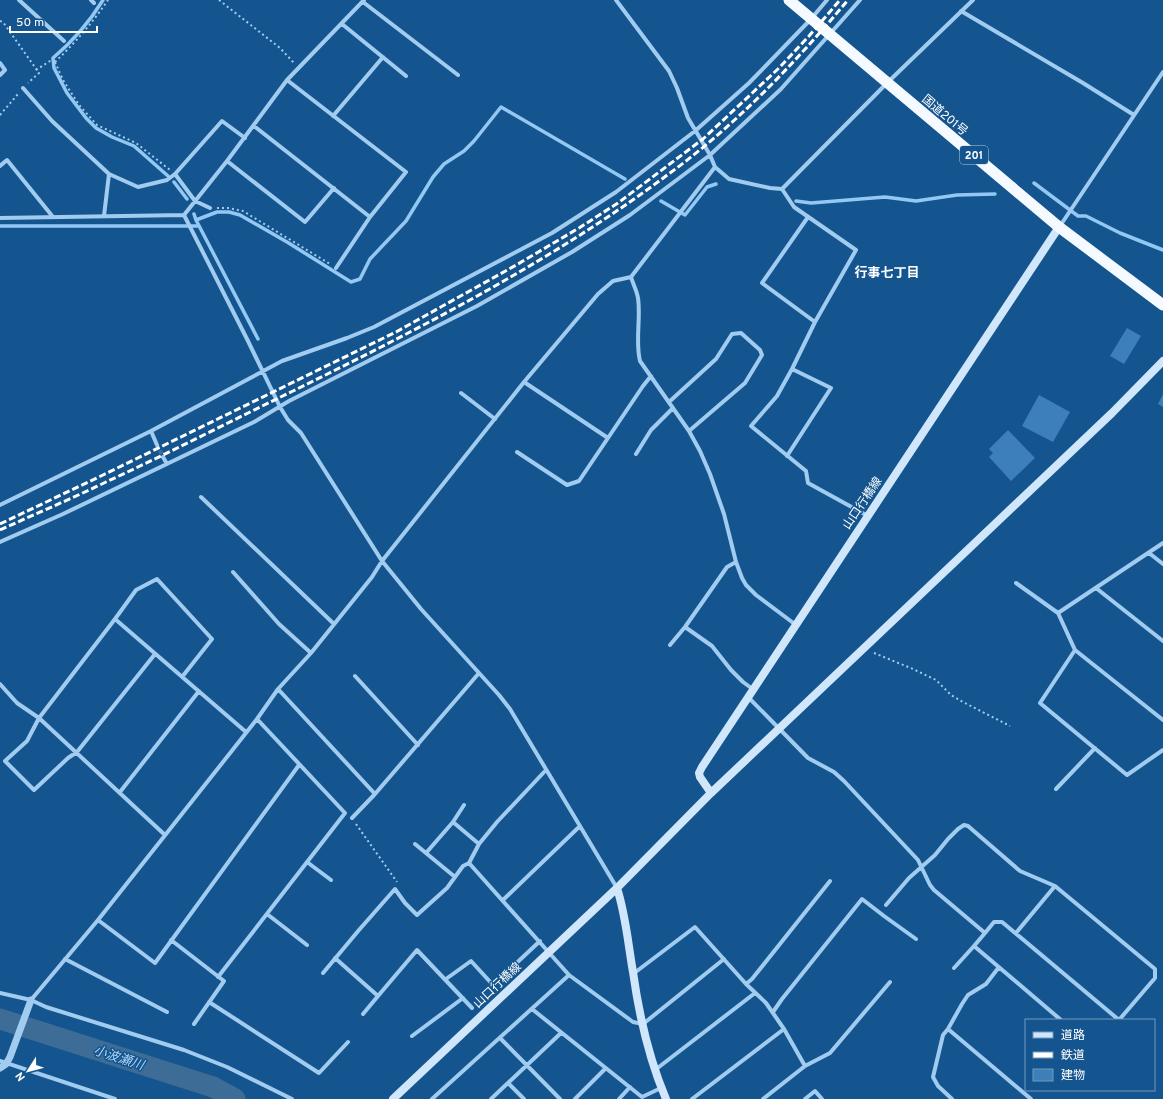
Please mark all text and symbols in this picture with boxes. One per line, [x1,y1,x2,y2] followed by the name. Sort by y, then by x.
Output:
[10,8,97,34] scale bar
[16,15,44,31] text: 50 m
[918,92,971,140] street label: 国道201号
[960,146,988,164] road number: 201
[854,265,920,282] district label: 行事七丁目
[839,474,886,533] street label: 山口行橋線
[470,959,525,1012] street label: 山口行橋線
[1025,1019,1155,1091] legend
[1061,1028,1085,1044] text: 道路
[91,1043,147,1075] water label: 小波瀬川
[1061,1048,1085,1064] text: 鉄道
[8,1051,48,1091] north arrow
[1061,1068,1085,1084] text: 建物
[13,1069,29,1084] text: N

